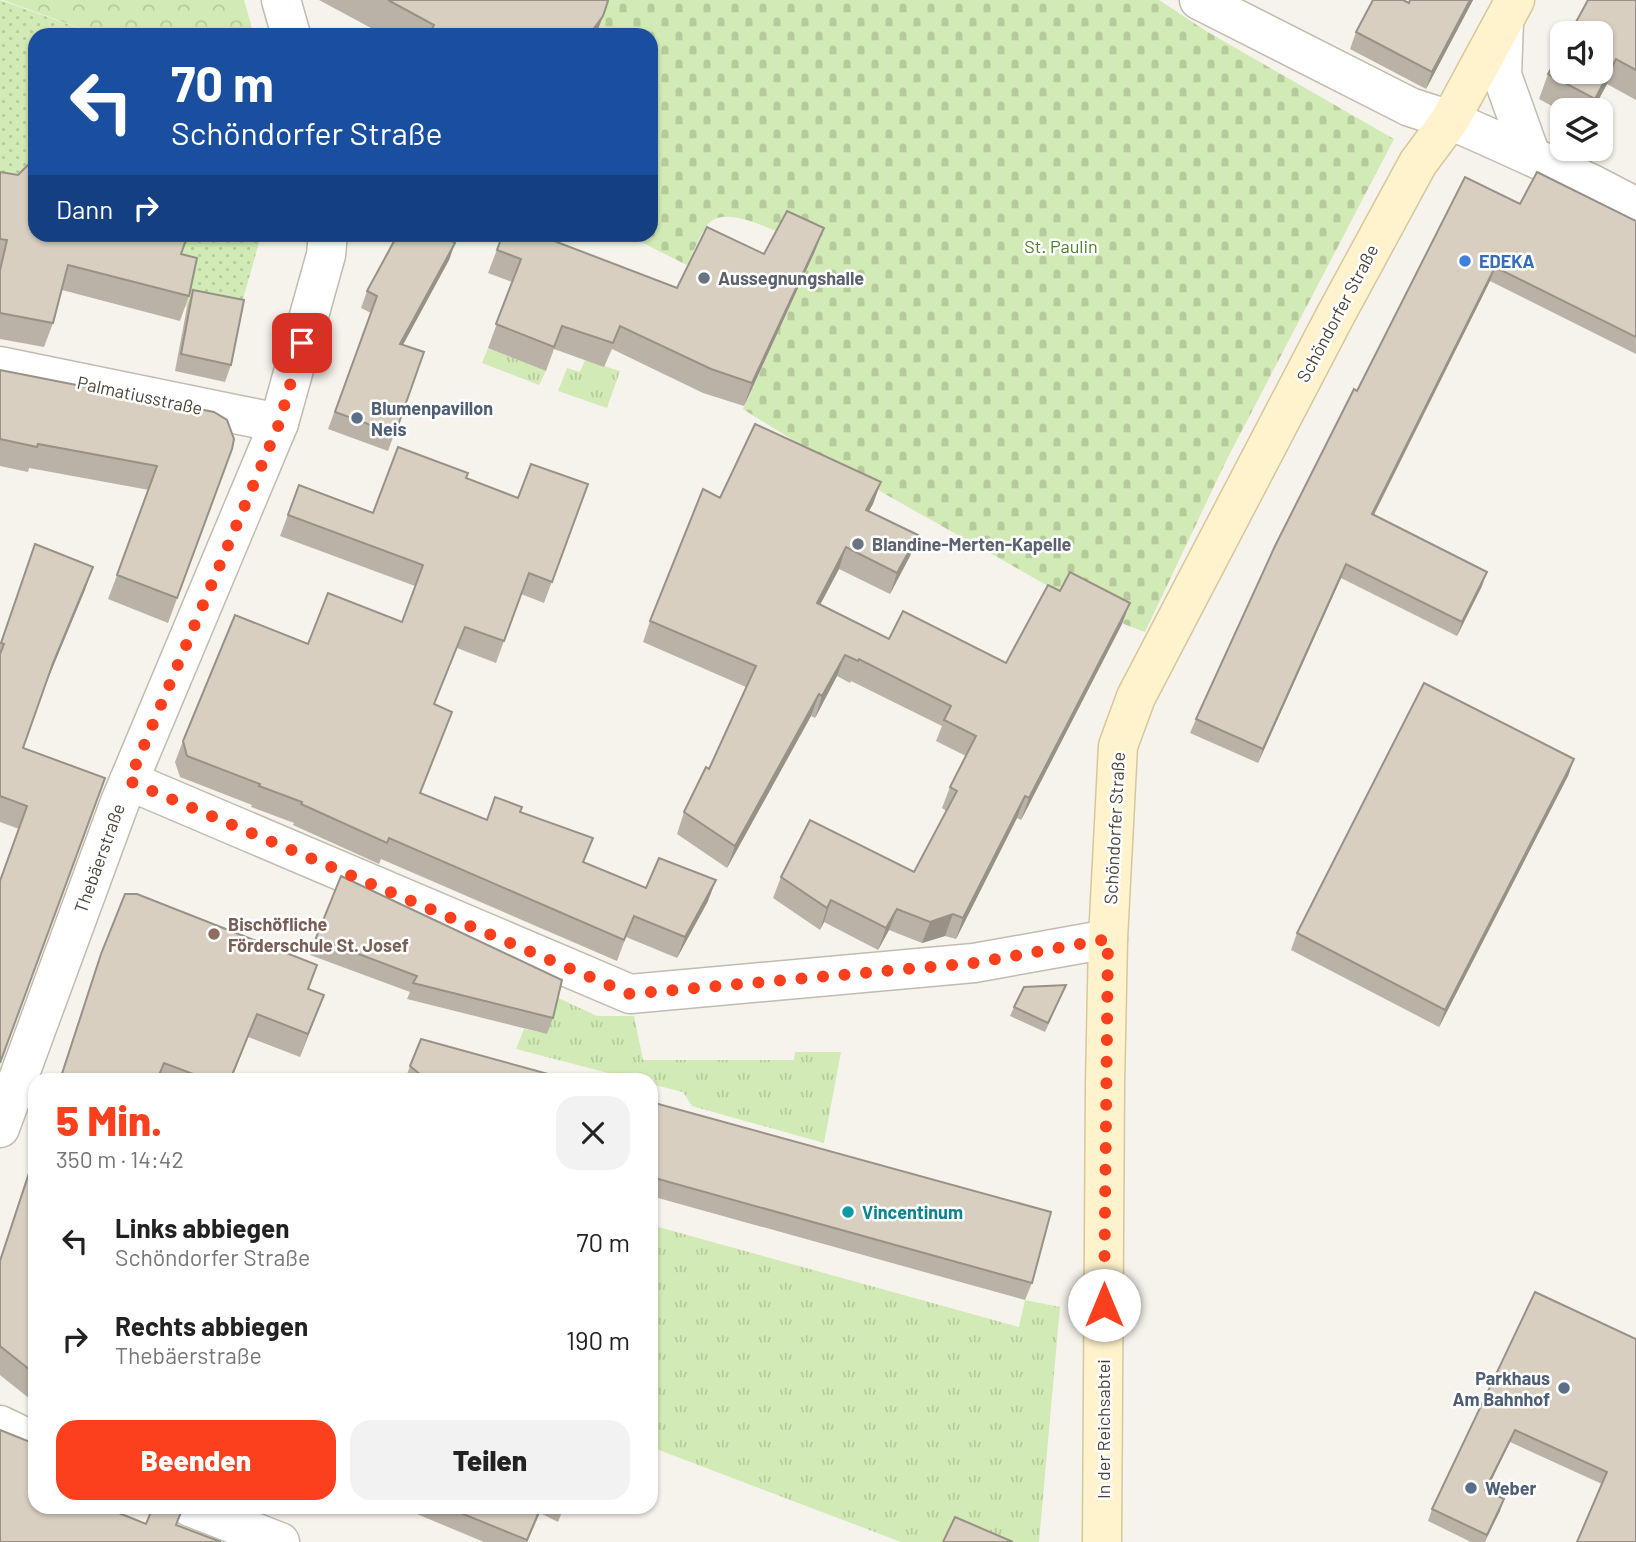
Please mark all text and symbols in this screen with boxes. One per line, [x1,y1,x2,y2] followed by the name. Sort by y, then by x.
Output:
[1550,21,1613,161] map controls
[1550,21,1613,84] button: sound
[171,53,274,112] text: 70 m
[56,56,147,147] icon: left
[1550,98,1613,161] button: layers
[171,113,443,151] text: Schöndorfer Straße
[127,189,165,227] icon: right
[56,193,113,224] text: Dann
[1024,235,1098,257] park label: St. Paulin
[1291,240,1383,386] street label: Schöndorfer Straße
[1479,250,1535,272] place label: EDEKA
[1457,253,1473,269] marker: EDEKA
[718,267,864,289] place label: Aussegnungshalle
[696,270,712,286] marker: Aussegnungshalle
[272,313,332,373] pin
[283,324,321,362] icon: arrive
[75,371,205,419] street label: Palmatiusstraße
[371,397,493,440] place label: Blumenpavillon Neis
[349,410,365,426] marker: Blumenpavillon Neis
[872,533,1072,555] place label: Blandine-Merten-Kapelle
[850,536,866,552] marker: Blandine-Merten-Kapelle
[1099,751,1129,905] street label: Schöndorfer Straße
[69,800,129,916] street label: Thebäerstraße
[228,913,409,956] place label: Bischöfliche Förderschule St. Josef
[206,926,222,942] marker: Bischöfliche Förderschule St. Josef
[56,1094,162,1144] text: 5 Min.
[556,1096,630,1170] button: close
[56,1145,184,1173] text: 350 m · 14:42
[862,1201,963,1223] place label: Vincentinum
[840,1204,856,1220] marker: Vincentinum
[115,1212,289,1243] text: Links abbiegen
[56,1222,94,1260] icon: left
[576,1226,630,1257] text: 70 m
[115,1243,310,1271] text: Schöndorfer Straße
[1067,1268,1141,1342] position arrow
[115,1310,308,1341] text: Rechts abbiegen
[56,1320,94,1358] icon: right
[566,1324,630,1355] text: 190 m
[115,1341,262,1369] text: Thebäerstraße
[1092,1359,1114,1499] street label: In der Reichsabtei
[1452,1367,1550,1410] place label: Parkhaus Am Bahnhof
[1556,1380,1572,1396] marker: Parkhaus Am Bahnhof
[56,1420,336,1500] button: Beenden
[350,1420,630,1500] button: Teilen
[1485,1477,1536,1499] place label: Weber
[1463,1480,1479,1496] marker: Weber

